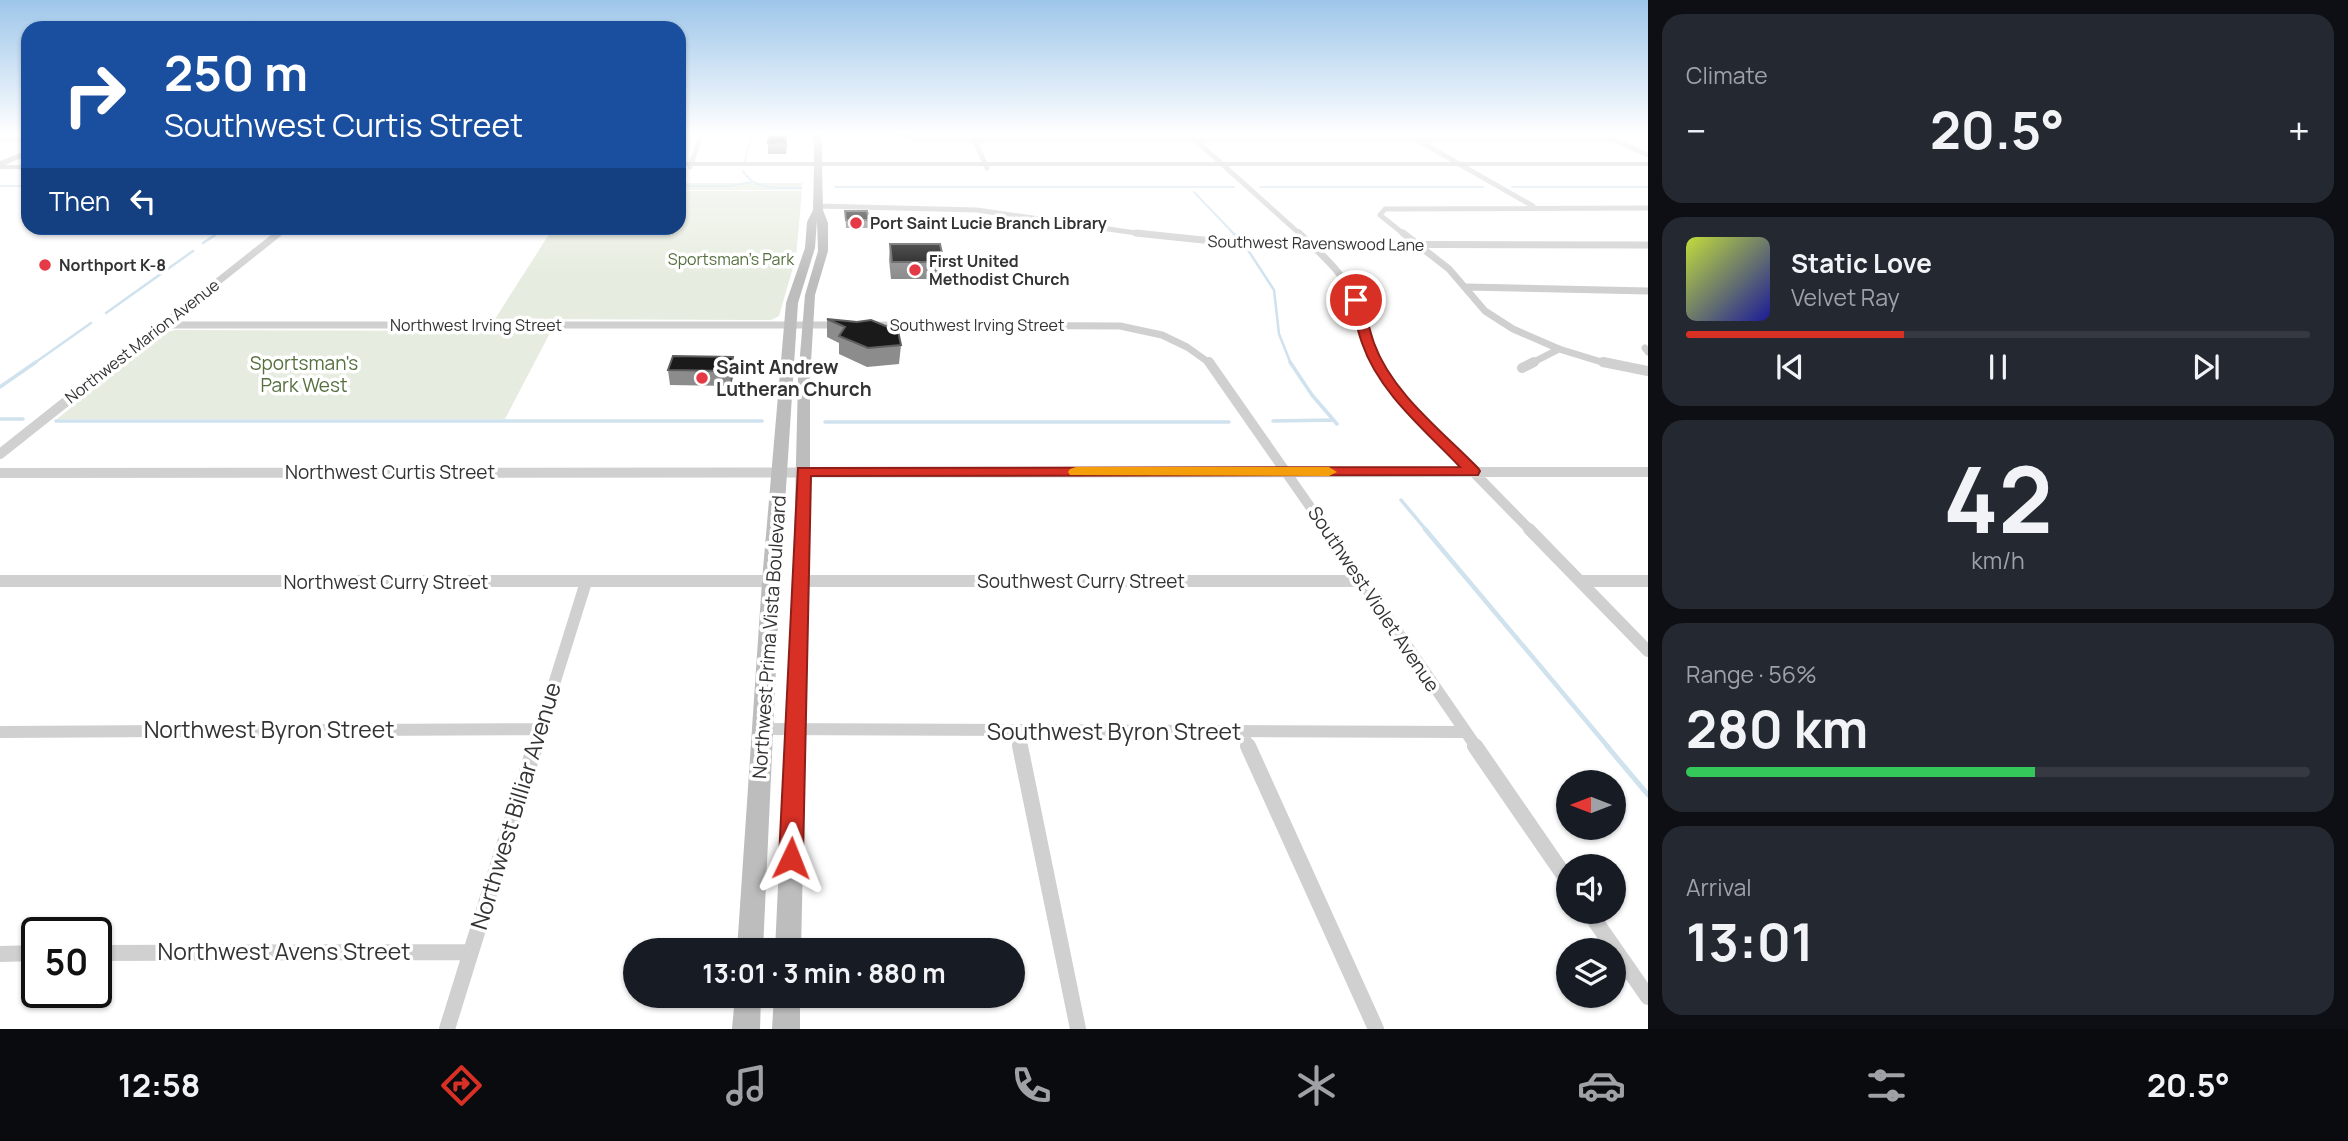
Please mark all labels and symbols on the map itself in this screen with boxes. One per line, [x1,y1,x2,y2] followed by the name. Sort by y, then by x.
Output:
[870,212,1107,234] place label: Port Saint Lucie Branch Library
[848,215,864,231] marker: Port Saint Lucie Branch Library
[1207,230,1425,256] street label: Southwest Ravenswood Lane
[668,248,795,270] park label: Sportsman's Park
[929,250,1070,290] place label: First United Methodist Church
[59,254,166,276] place label: Northport K-8
[37,257,53,273] marker: Northport K-8
[907,262,923,278] marker: First United Methodist Church
[1326,270,1386,330] pin
[60,274,224,408] street label: Northwest Marion Avenue
[390,314,562,336] street label: Northwest Irving Street
[890,314,1064,336] street label: Southwest Irving Street
[250,350,358,398] park label: Sportsman's Park West
[716,354,872,402] place label: Saint Andrew Lutheran Church
[694,370,710,386] marker: Saint Andrew Lutheran Church
[285,459,495,485] street label: Northwest Curtis Street
[746,494,792,780] street label: Northwest Prima Vista Boulevard
[1302,501,1446,697] street label: Southwest Violet Avenue
[977,568,1185,594] street label: Southwest Curry Street
[284,569,488,595] street label: Northwest Curry Street
[462,678,568,933] street label: Northwest Billiar Avenue
[144,713,394,745] street label: Northwest Byron Street
[987,715,1241,747] street label: Southwest Byron Street
[1556,770,1626,840] north arrow
[754,821,828,895] position arrow
[21,917,112,1008] speed limit sign: 50
[158,935,410,967] street label: Northwest Avens Street

